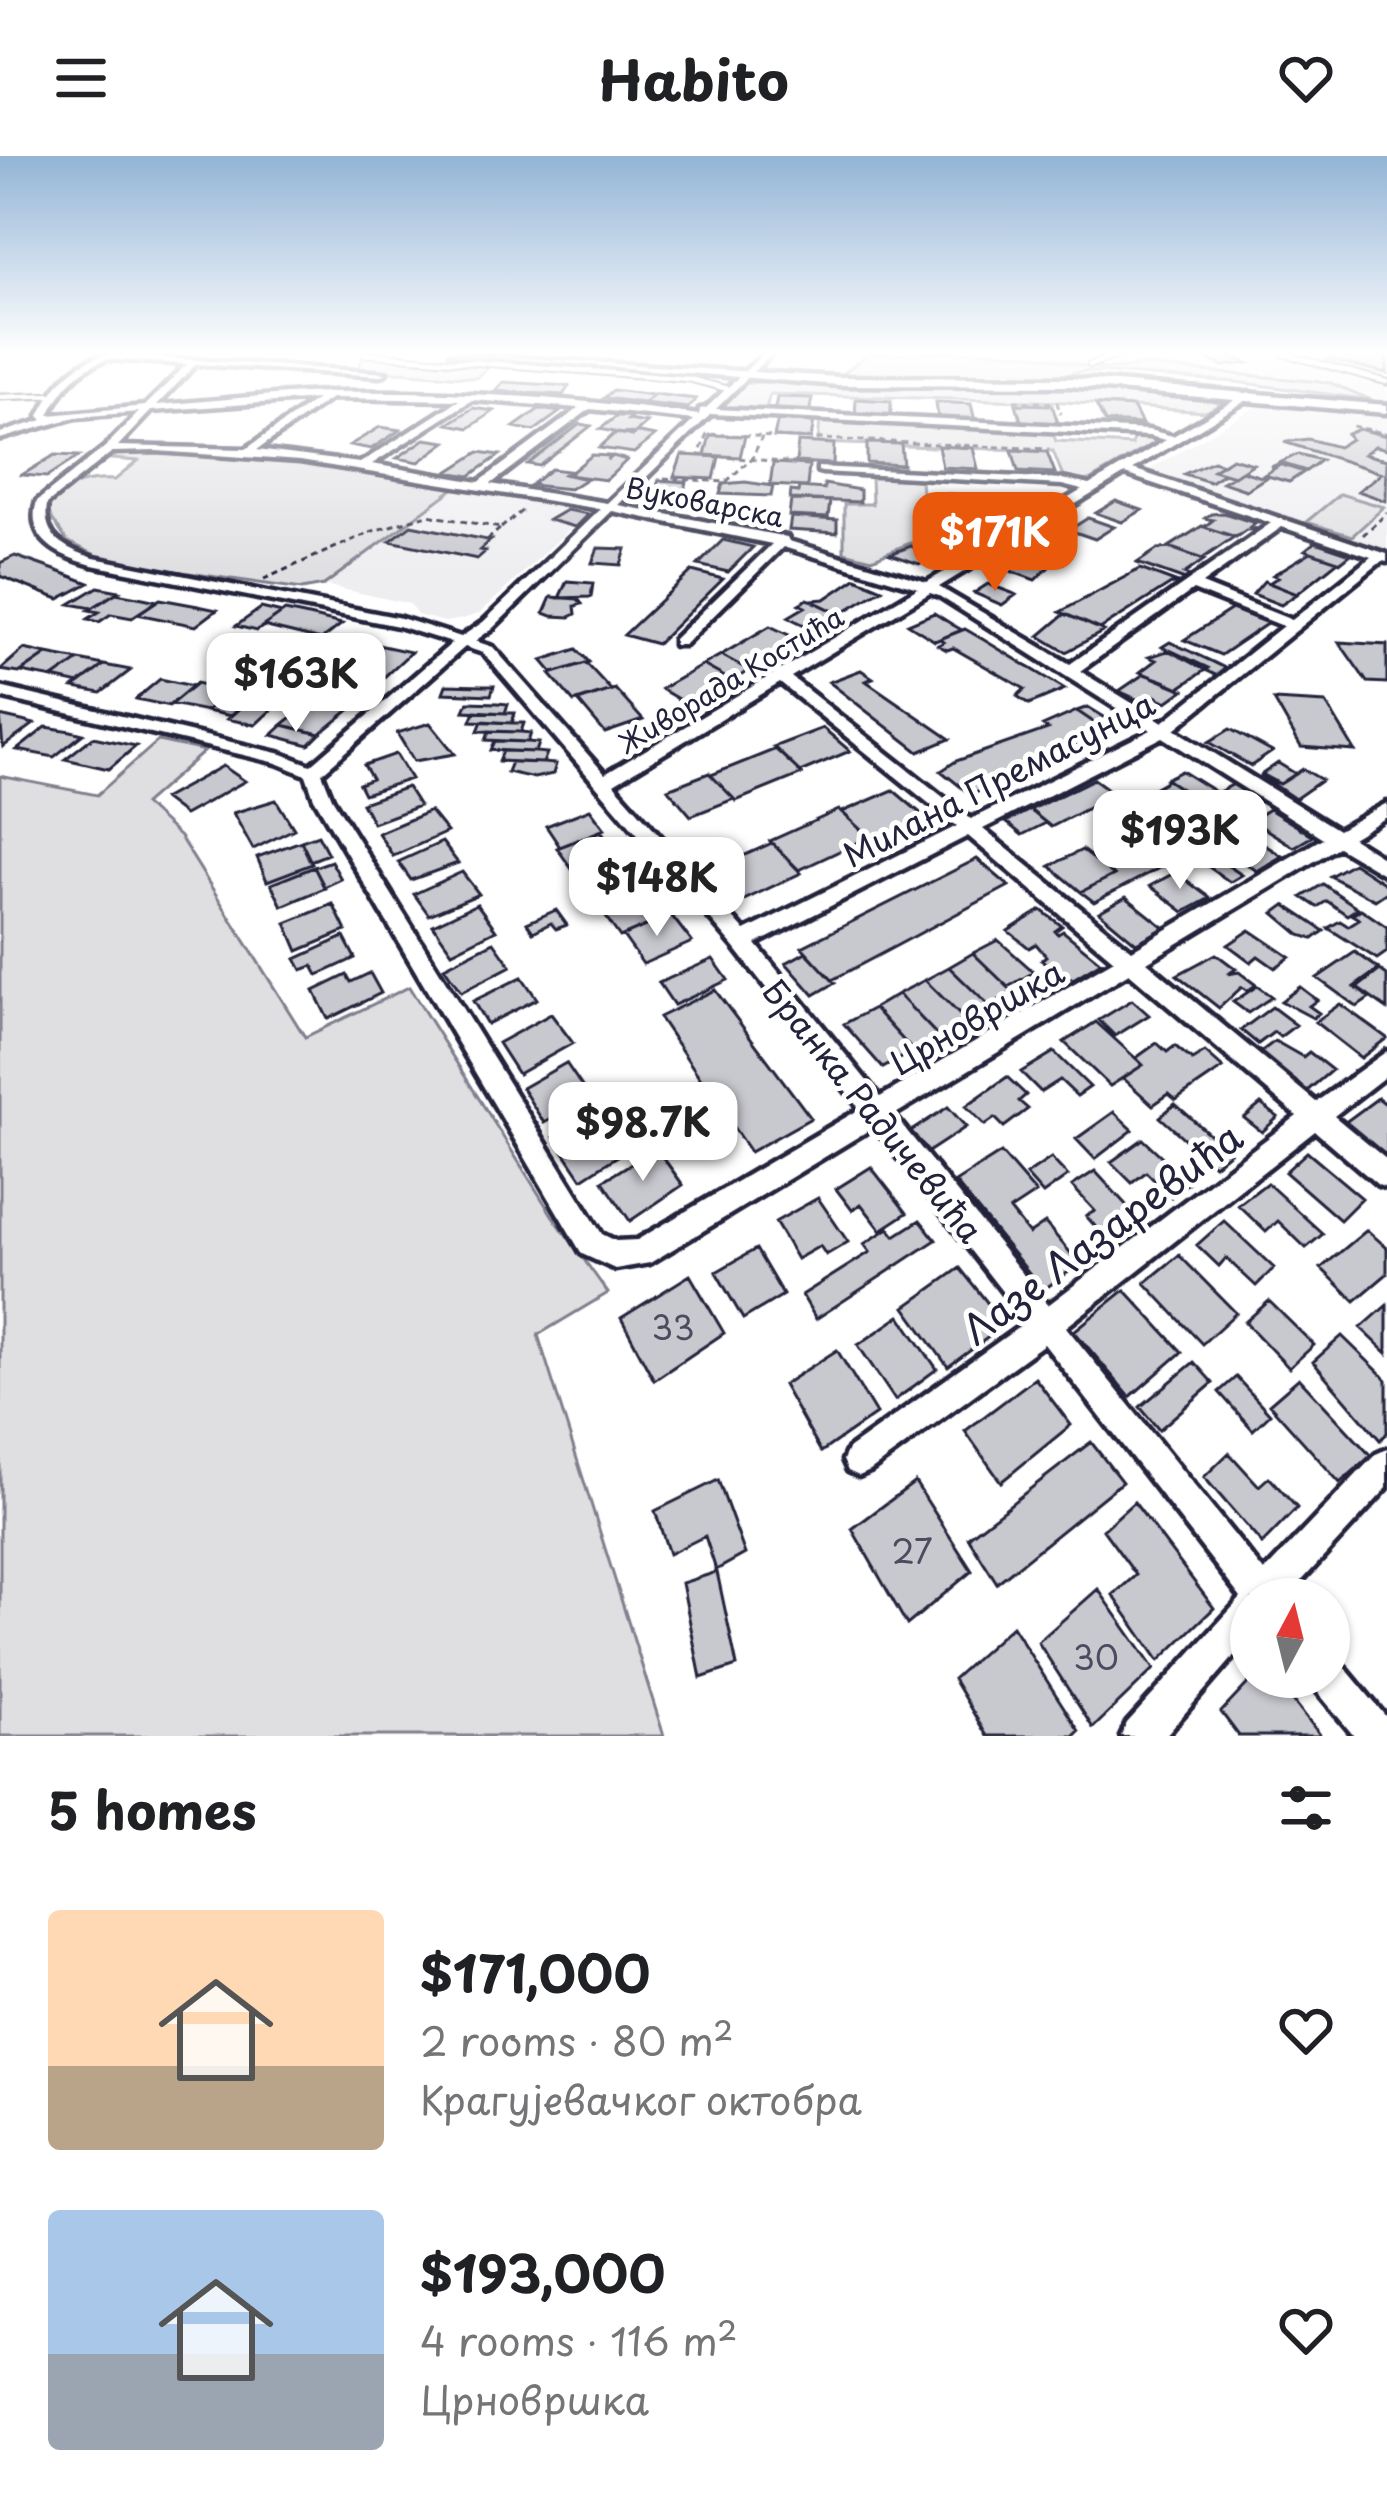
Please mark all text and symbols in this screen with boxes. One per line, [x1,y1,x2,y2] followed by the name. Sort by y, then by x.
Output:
[598,38,789,119] text: Habito
[48,45,114,111] icon: menu
[1273,45,1339,111] icon: heart
[623,466,788,536] street label: Вуковарска
[911,492,1079,594] pin: $171K
[940,501,1050,560] text: $171K
[609,595,851,763] street label: Живорада Костића
[212,633,380,735] pin: $163K
[234,642,359,701] text: $163K
[833,677,1163,878] street label: Милана Премасунца
[1096,790,1264,892] pin: $193K
[1120,799,1240,858] text: $193K
[573,837,741,939] pin: $148K
[596,846,718,905] text: $148K
[880,946,1073,1086] street label: Црновршка
[752,967,996,1253] street label: Бранка Радичевића
[545,1082,741,1184] pin: $98.7K
[575,1091,711,1150] text: $98.7K
[948,1106,1254,1357] street label: Лазе Лазаревића
[651,1301,695,1351] house number: 33
[891,1525,933,1575] house number: 27
[1230,1578,1350,1698] north arrow
[1230,1578,1350,1698] map controls
[1073,1631,1119,1681] house number: 30
[48,1770,257,1847] text: 5 homes
[1273,1775,1339,1841] icon: filters
[420,1933,650,2010] text: $171,000
[144,1958,288,2102] icon: home
[1273,1997,1339,2063] icon: heart
[420,2010,734,2069] text: 2 rooms · 80 m²
[420,2069,862,2128] text: Крагујевачког октобра
[420,2233,665,2310] text: $193,000
[144,2258,288,2402] icon: home
[1273,2297,1339,2363] icon: heart
[420,2310,738,2369] text: 4 rooms · 116 m²
[420,2369,649,2428] text: Црновршка

